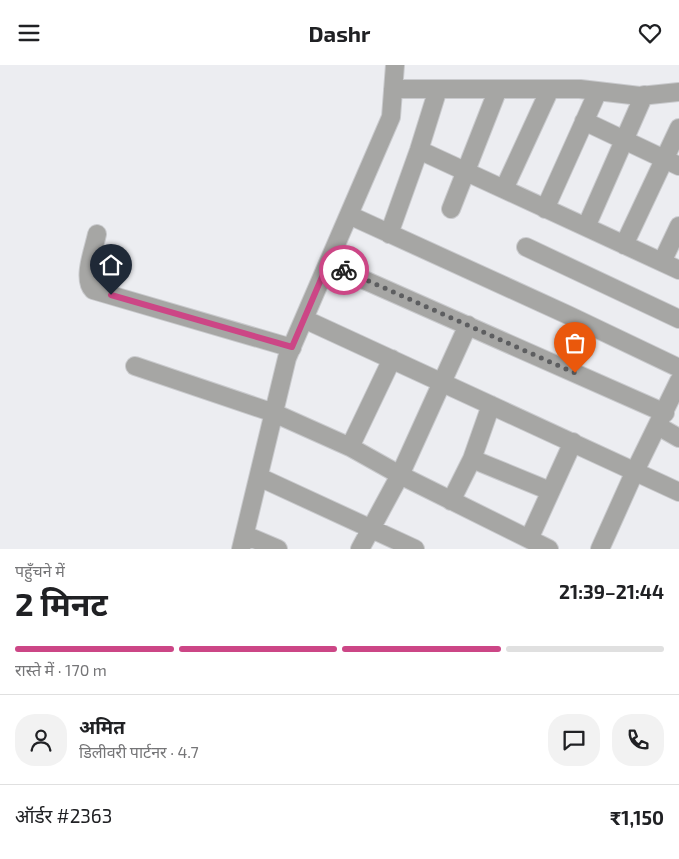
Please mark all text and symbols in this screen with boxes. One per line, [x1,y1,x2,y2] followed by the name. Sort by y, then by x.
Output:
[15,19,43,47] icon: menu
[636,19,664,47] icon: heart
[309,20,370,46] text: Dashr
[90,244,132,295] pin
[319,245,369,295] courier
[97,251,125,279] icon: home
[330,256,358,284] icon: bike
[554,322,596,373] pin
[561,329,589,357] icon: bag
[15,561,65,580] text: पहुँचने में
[559,580,664,603] text: 21:39–21:44
[15,584,108,622] text: 2 मिनट
[15,660,107,679] text: रास्ते में · 170 m
[15,714,67,766] button: person
[548,714,600,766] button: chat
[612,714,664,766] button: phone
[79,715,125,738] text: अमित
[79,742,199,761] text: डिलीवरी पार्टनर · 4.7
[15,804,112,827] text: ऑर्डर #2363
[610,806,664,829] text: ₹1,150

